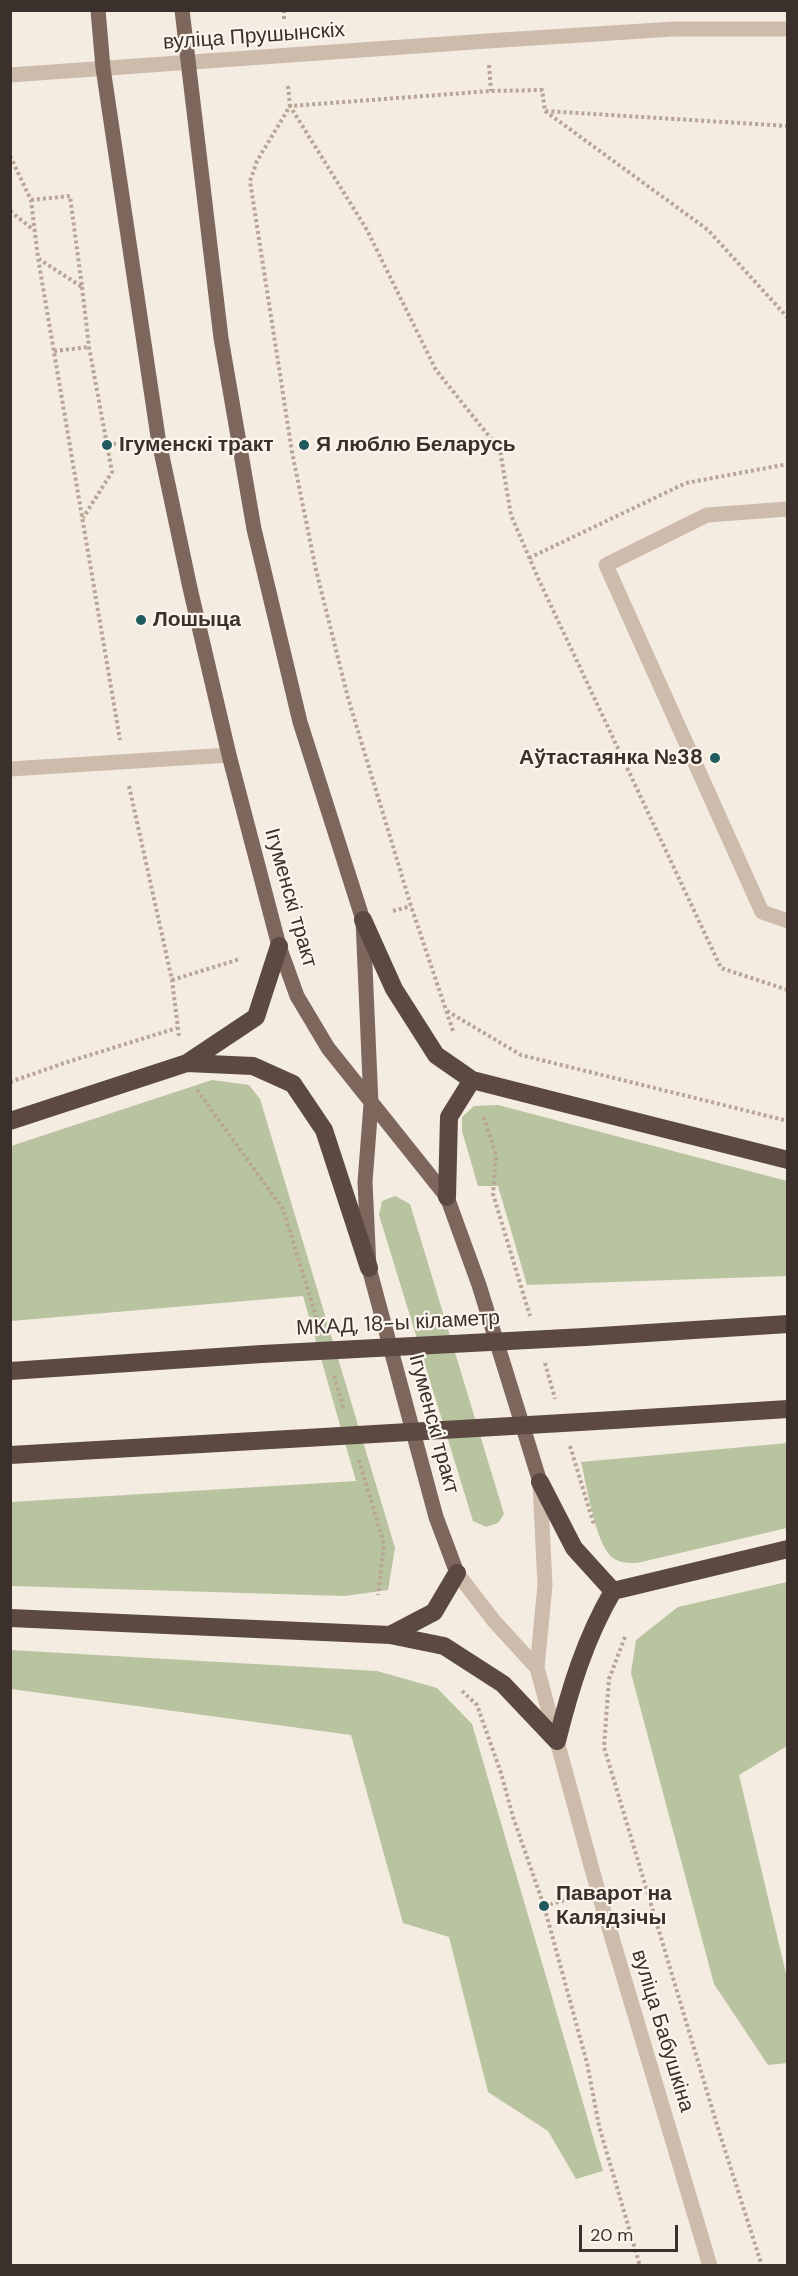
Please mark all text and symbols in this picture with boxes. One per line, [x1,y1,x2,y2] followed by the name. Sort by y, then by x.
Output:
[162,18,346,56] street label: вуліца Прушынскіх
[119,432,273,458] place label: Ігуменскі тракт
[316,432,516,458] place label: Я люблю Беларусь
[100,438,114,452] marker: Ігуменскі тракт
[297,438,311,452] marker: Я люблю Беларусь
[153,607,241,633] place label: Лошыца
[134,613,148,627] marker: Лошыца
[519,745,703,771] place label: Аўтастаянка №38
[708,751,722,765] marker: Аўтастаянка №38
[258,826,322,970] street label: Ігуменскі тракт
[296,1306,500,1342] street label: МКАД, 18-ы кіламетр
[402,1351,464,1497] street label: Ігуменскі тракт
[556,1881,672,1931] place label: Паварот на Калядзічы
[537,1899,551,1913] marker: Паварот на Калядзічы
[625,1947,699,2115] street label: вуліца Бабушкіна
[582,2213,681,2251] scale bar
[590,2223,633,2247] text: 20 m

